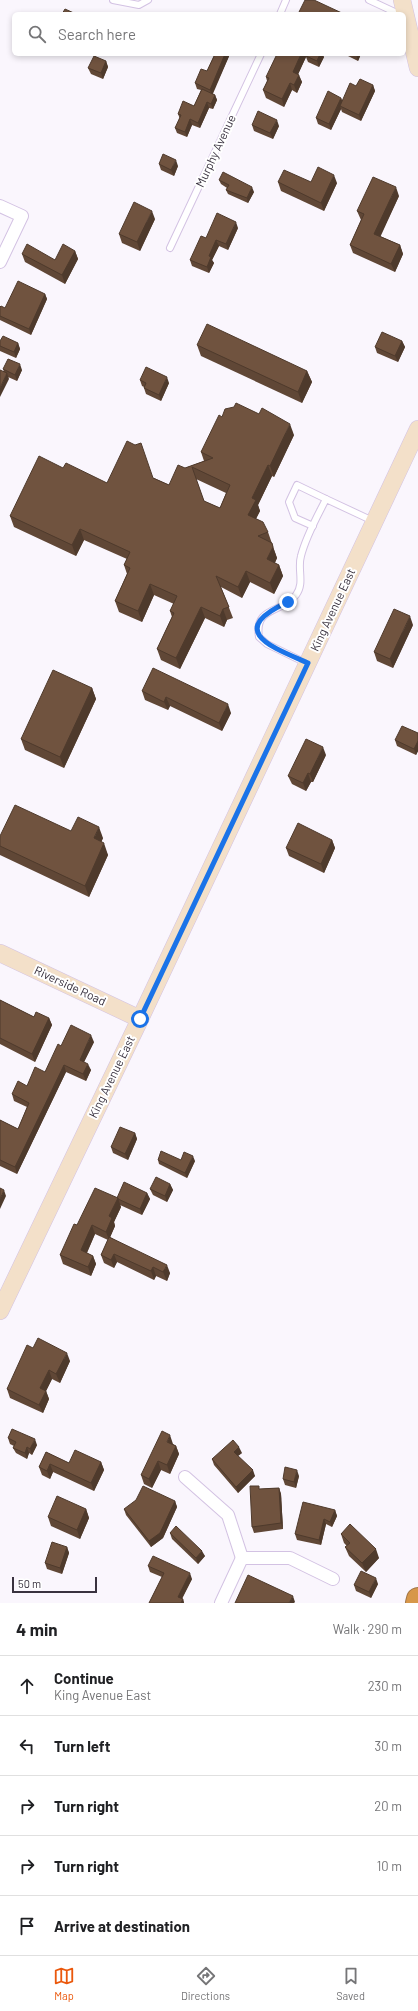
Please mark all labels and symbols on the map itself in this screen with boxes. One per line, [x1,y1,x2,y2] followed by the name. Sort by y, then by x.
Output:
[192,112,238,189] street label: Murphy Avenue
[307,566,357,653] street label: King Avenue East
[279,593,297,611] route end
[32,962,108,1008] street label: Riverside Road
[131,1010,149,1028] route start
[85,1033,137,1120] street label: King Avenue East
[12,1575,97,1594] scale bar

